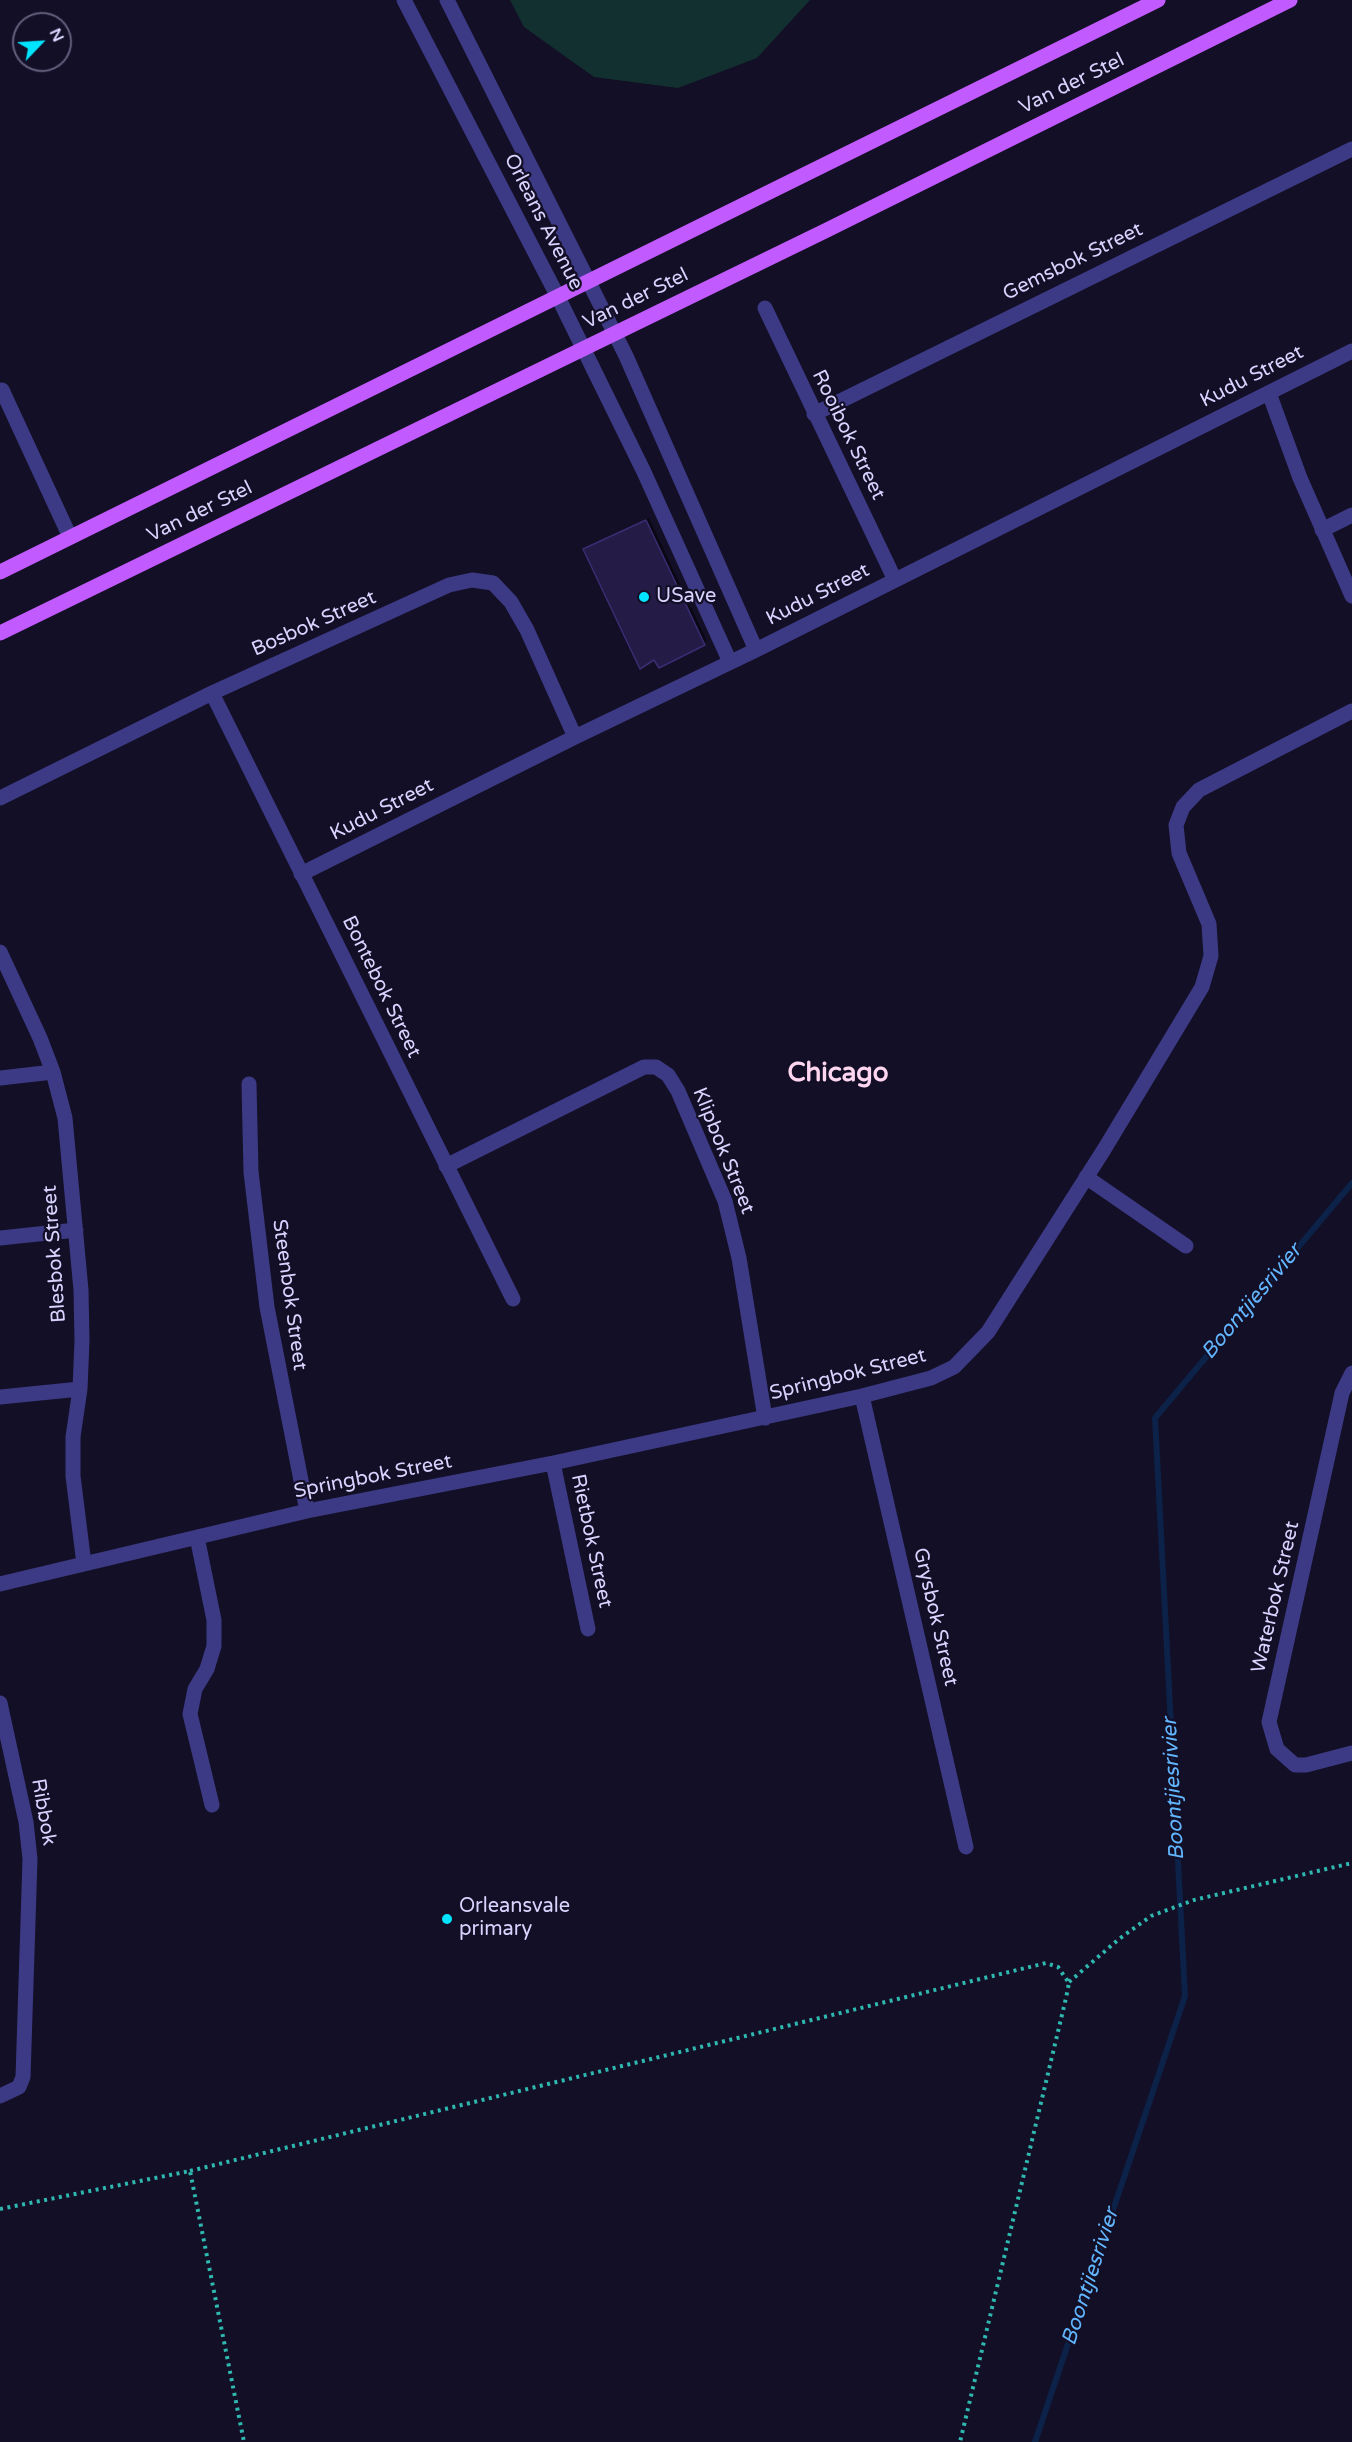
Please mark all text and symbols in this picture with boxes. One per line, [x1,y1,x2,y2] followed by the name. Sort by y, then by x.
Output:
[12,12,72,72] north arrow
[45,25,68,45] text: N
[1016,48,1128,120] street label: Van der Stel
[498,150,588,294] street label: Orleans Avenue
[999,218,1147,306] street label: Gemsbok Street
[580,263,692,335] street label: Van der Stel
[1196,341,1308,413] street label: Kudu Street
[806,366,890,504] street label: Rooibok Street
[144,476,256,548] street label: Van der Stel
[762,559,874,631] street label: Kudu Street
[656,585,716,609] place label: USave
[248,586,380,662] street label: Bosbok Street
[637,590,651,604] marker: USave
[326,774,438,846] street label: Kudu Street
[336,912,426,1062] street label: Bontebok Street
[787,1058,889,1090] district label: Chicago
[687,1084,759,1218] street label: Klipbok Street
[38,1185,72,1323] street label: Blesbok Street
[267,1218,311,1372] street label: Steenbok Street
[1197,1239,1307,1365] water label: Boontjiesrivier
[767,1344,929,1406] street label: Springbok Street
[292,1450,454,1504] street label: Springbok Street
[565,1472,617,1610] street label: Rietbok Street
[1247,1519,1305,1675] street label: Waterbok Street
[907,1546,963,1688] street label: Grysbok Street
[1158,1717,1190,1861] water label: Boontjiesrivier
[25,1777,61,1847] street label: Ribbok
[459,1895,570,1942] place label: Orleansvale primary
[440,1912,454,1926] marker: Orleansvale primary
[1057,2205,1125,2349] water label: Boontjiesrivier

